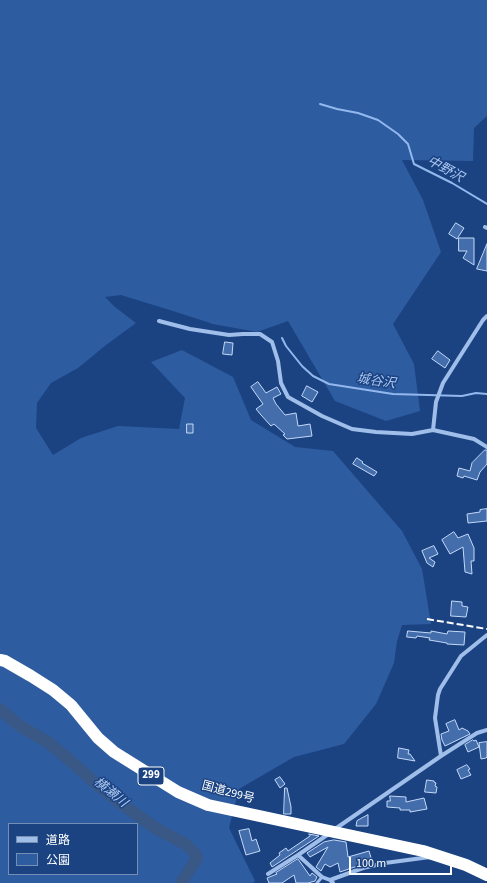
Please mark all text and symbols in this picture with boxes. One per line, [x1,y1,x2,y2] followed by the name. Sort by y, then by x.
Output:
[424,154,466,186] water label: 中野沢
[356,372,396,392] water label: 城谷沢
[138,767,164,785] road number: 299
[90,775,130,811] water label: 横瀬川
[200,779,256,807] street label: 国道299号
[8,823,138,875] legend
[46,832,70,849] text: 道路
[351,849,454,875] scale bar
[46,852,70,869] text: 公園
[356,855,386,872] text: 100 m

